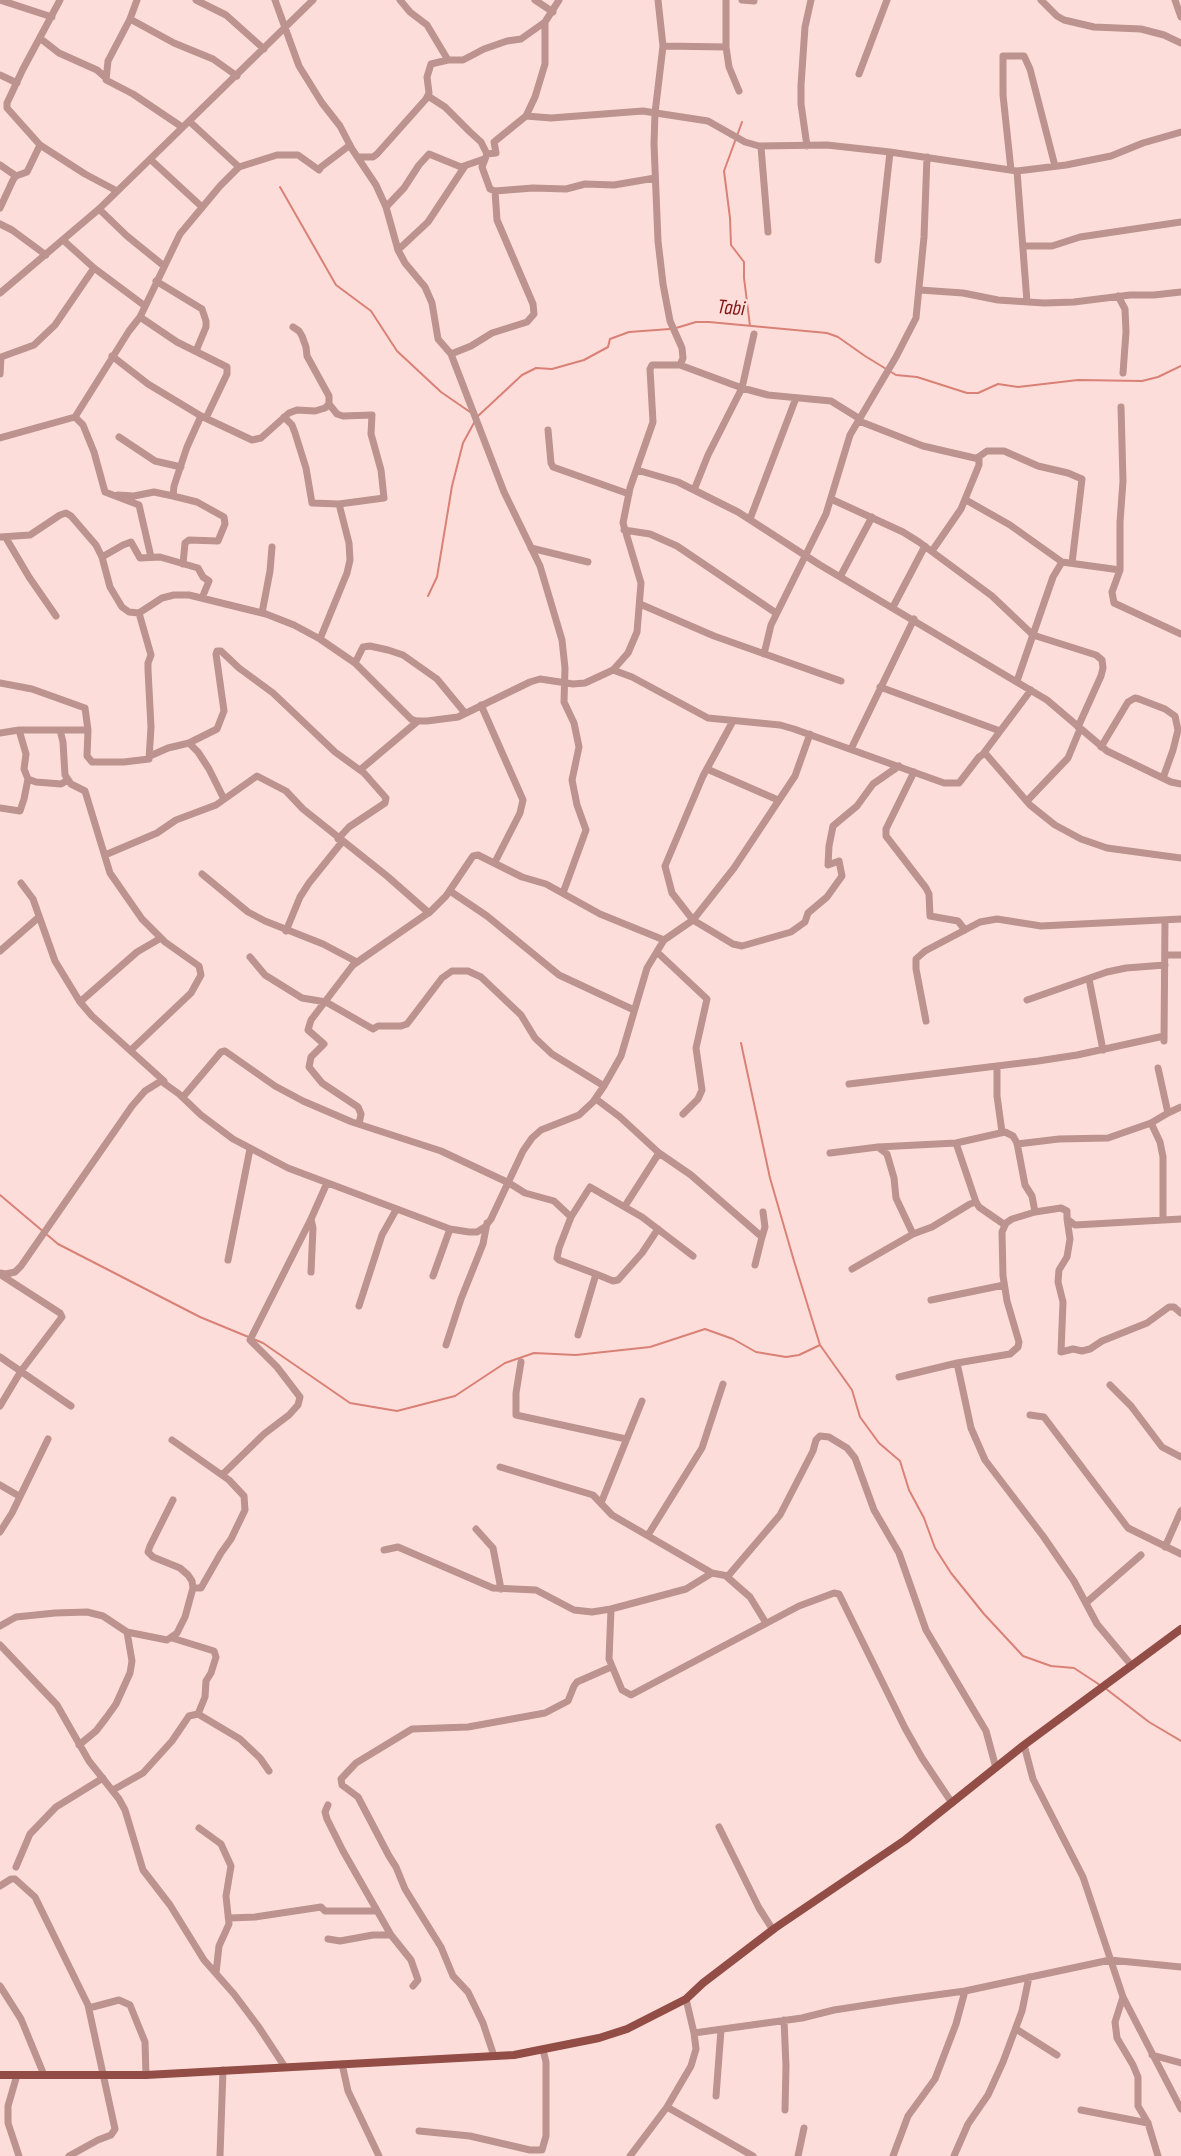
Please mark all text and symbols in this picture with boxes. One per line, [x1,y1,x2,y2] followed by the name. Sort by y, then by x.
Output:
[716,295,746,323] water label: Tabi

